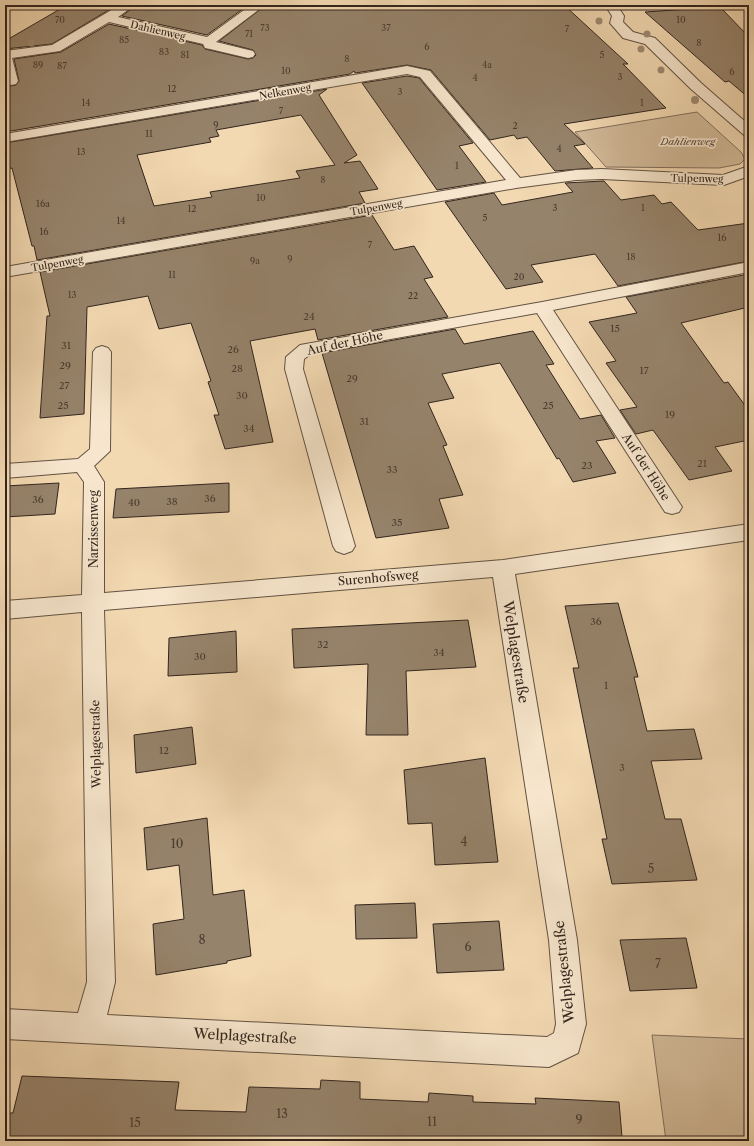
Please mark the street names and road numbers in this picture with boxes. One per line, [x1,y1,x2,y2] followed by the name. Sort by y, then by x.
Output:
[129,18,187,43] street label: Dahlienweg
[258,80,313,102] street label: Nelkenweg
[670,172,724,185] street label: Tulpenweg
[349,196,404,218] street label: Tulpenweg
[30,252,85,274] street label: Tulpenweg
[305,327,384,358] street label: Auf der Höhe
[619,429,674,503] street label: Auf der Höhe
[86,489,101,568] street label: Narzissenweg
[337,566,419,588] street label: Surenhofsweg
[499,599,533,705] street label: Welplagestraße
[87,699,104,789] street label: Welplagestraße
[550,920,578,1025] street label: Welplagestraße
[192,1024,297,1048] street label: Welplagestraße

